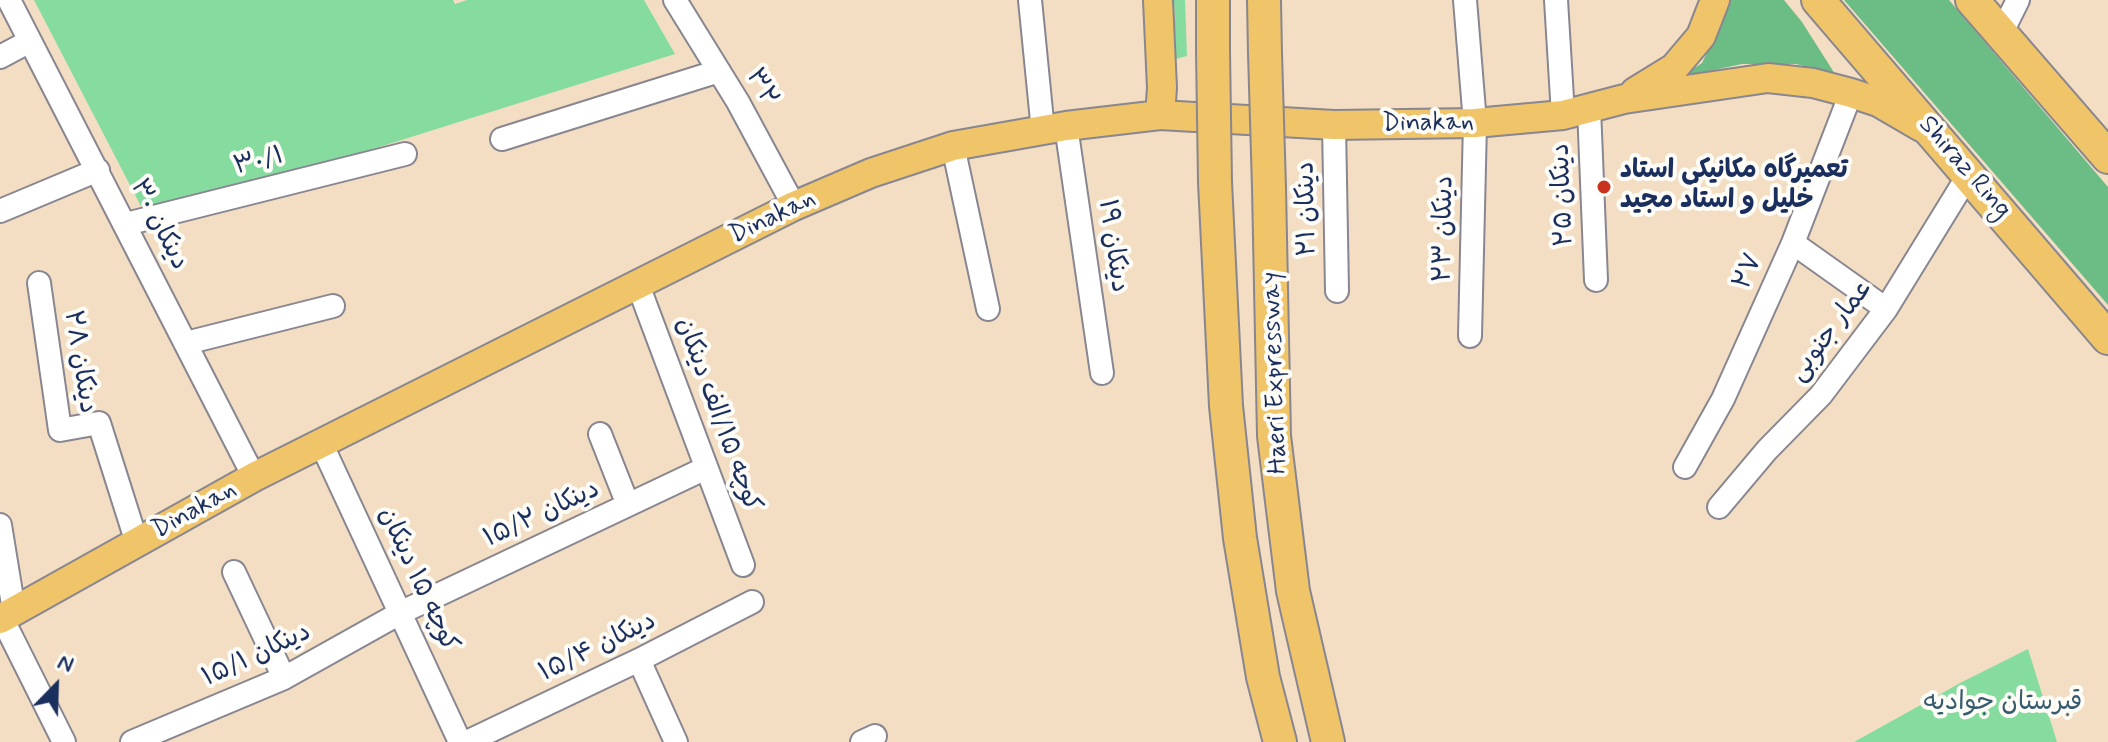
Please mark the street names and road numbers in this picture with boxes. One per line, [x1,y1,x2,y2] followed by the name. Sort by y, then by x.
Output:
[738,63,784,113] street label: ۳۲
[1382,108,1474,140] street label: Dinakan
[1911,110,2017,226] street label: Shiraz Ring
[231,141,287,183] street label: ۳۰/۱
[1547,143,1581,247] street label: ۲۵ دینکان
[1292,161,1324,257] street label: ۲۱ دینکان
[122,174,194,276] street label: ۳۰ دینکان
[1428,175,1462,283] street label: ۲۳ دینکان
[725,184,821,252] street label: Dinakan
[1090,197,1134,295] street label: ۱۹ دینکان
[1727,249,1771,295] street label: ۲۷
[1257,271,1295,475] street label: Haeri Expressway
[1783,274,1881,388] street label: عمار جنوبی
[55,308,103,416] street label: ۲۸ دینکان
[667,314,767,516] street label: کوچه ۱۵/الف دینکان
[147,475,243,547] street label: Dinakan
[479,475,605,555] street label: ۱۵/۲ دینکان
[370,503,464,657] street label: کوچه ۱۵ دینکان
[534,606,662,690] street label: ۱۵/۴ دینکان
[198,617,316,695] street label: ۱۵/۱ دینکان

